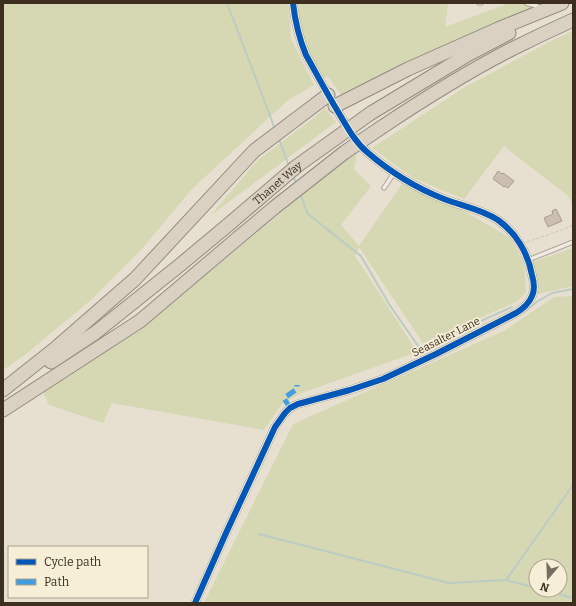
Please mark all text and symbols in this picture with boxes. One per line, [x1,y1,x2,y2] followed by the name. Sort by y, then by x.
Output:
[250,158,304,207] street label: Thanet Way
[410,314,482,360] street label: Seasalter Lane
[8,546,148,598] legend
[44,555,102,569] text: Cycle path
[528,558,568,598] north arrow
[44,575,70,589] text: Path
[538,579,551,595] text: N

